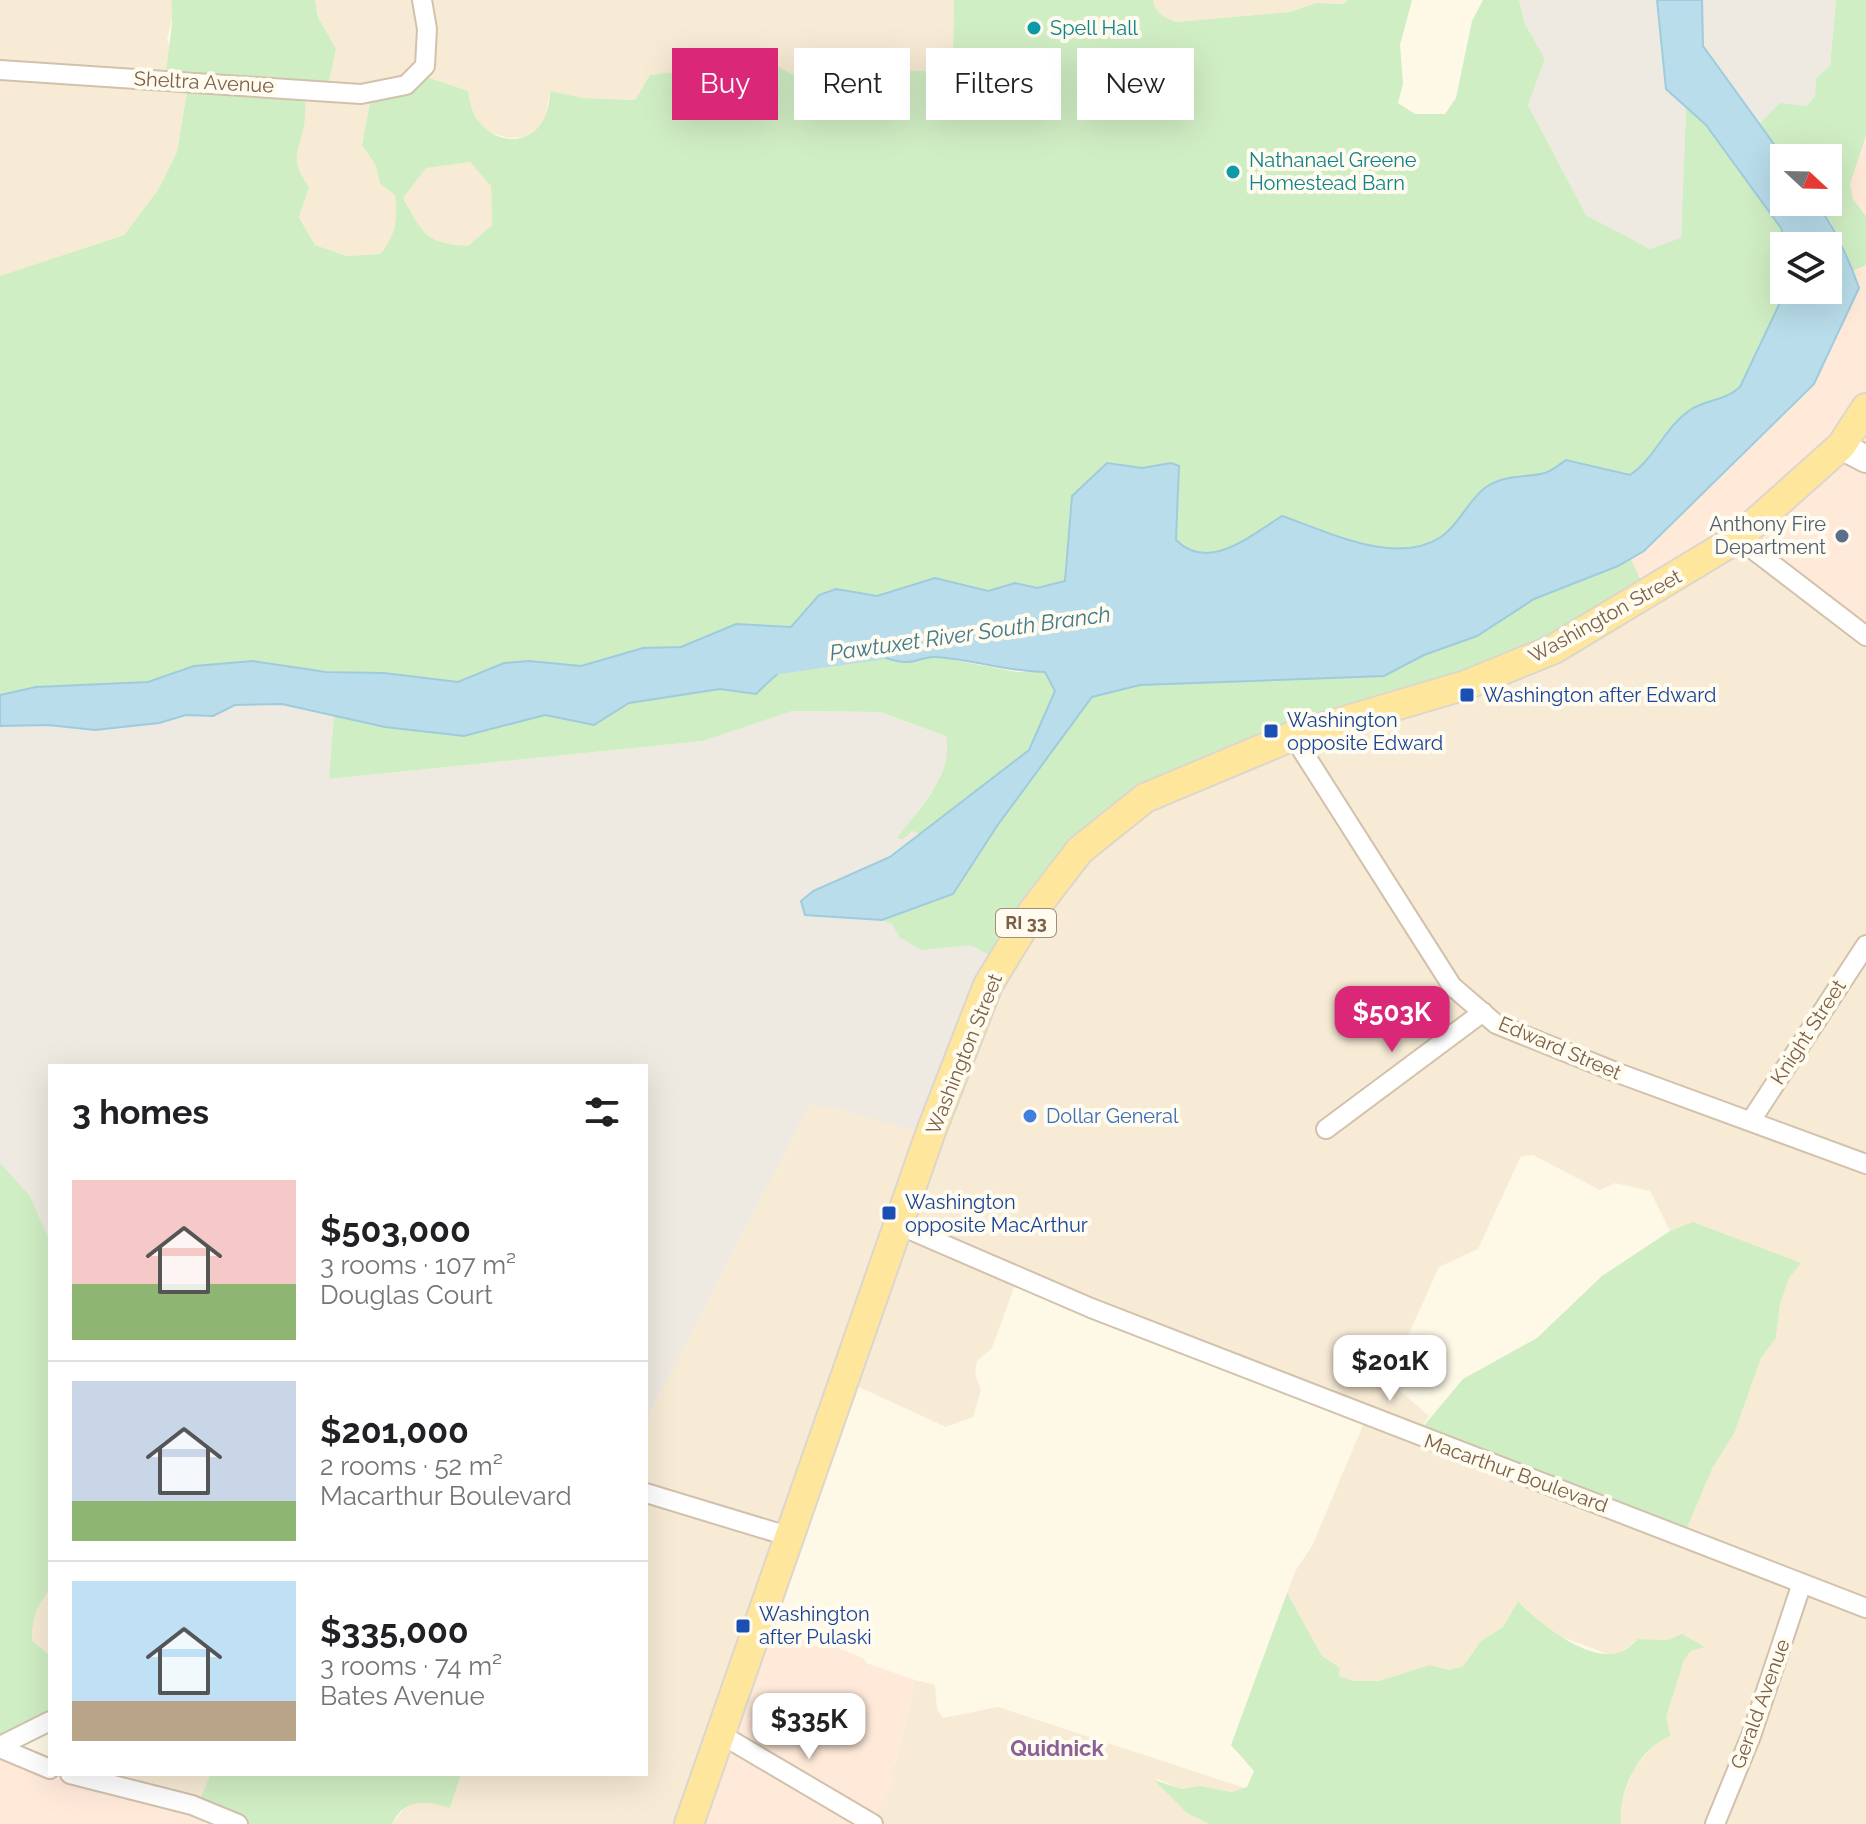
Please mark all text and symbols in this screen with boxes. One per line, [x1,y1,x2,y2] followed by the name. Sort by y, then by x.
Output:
[1050,16,1139,40] place label: Spell Hall
[1025,19,1043,37] marker: Spell Hall
[672,48,778,120] chip: Buy
[794,48,910,120] chip: Rent
[926,48,1061,120] chip: Filters
[1077,48,1194,120] chip: New
[133,66,275,98] street label: Sheltra Avenue
[1770,144,1842,216] north arrow
[1770,144,1842,304] map controls
[1249,148,1417,195] place label: Nathanael Greene Homestead Barn
[1224,163,1242,181] marker: Nathanael Greene Homestead Barn
[1770,232,1842,304] button: layers
[1709,512,1826,559] place label: Anthony Fire Department
[1833,527,1851,545] marker: Anthony Fire Department
[1524,564,1686,668] street label: Washington Street
[828,600,1112,666] water label: Pawtuxet River South Branch
[1483,683,1716,707] place label: Washington after Edward
[1458,686,1476,704] marker: Washington after Edward
[1287,708,1443,755] place label: Washington opposite Edward
[1262,722,1280,740] marker: Washington opposite Edward
[996,909,1056,937] road number: RI 33
[921,970,1007,1138] street label: Washington Street
[1765,975,1851,1089] street label: Knight Street
[1336,986,1448,1054] pin: $503K
[1353,997,1431,1027] text: $503K
[1495,1011,1625,1085] street label: Edward Street
[580,1090,624,1134] icon: filters
[72,1092,209,1132] text: 3 homes
[1046,1104,1179,1128] place label: Dollar General
[1021,1107,1039,1125] marker: Dollar General
[905,1190,1088,1237] place label: Washington opposite MacArthur
[880,1204,898,1222] marker: Washington opposite MacArthur
[320,1210,471,1250] text: $503,000
[136,1212,232,1308] icon: home
[320,1250,516,1280] text: 3 rooms · 107 m²
[320,1280,493,1310] text: Douglas Court
[1334,1335,1446,1403] pin: $201K
[1351,1346,1429,1376] text: $201K
[320,1411,469,1451] text: $201,000
[136,1413,232,1509] icon: home
[1421,1429,1611,1517] street label: Macarthur Boulevard
[320,1451,503,1481] text: 2 rooms · 52 m²
[320,1481,572,1511] text: Macarthur Boulevard
[759,1602,872,1649] place label: Washington after Pulaski
[320,1611,469,1651] text: $335,000
[136,1613,232,1709] icon: home
[734,1617,752,1635] marker: Washington after Pulaski
[1725,1636,1795,1772] street label: Gerald Avenue
[320,1651,502,1681] text: 3 rooms · 74 m²
[320,1681,485,1711] text: Bates Avenue
[753,1693,865,1761] pin: $335K
[770,1704,848,1734] text: $335K
[1010,1735,1105,1761] district label: Quidnick

